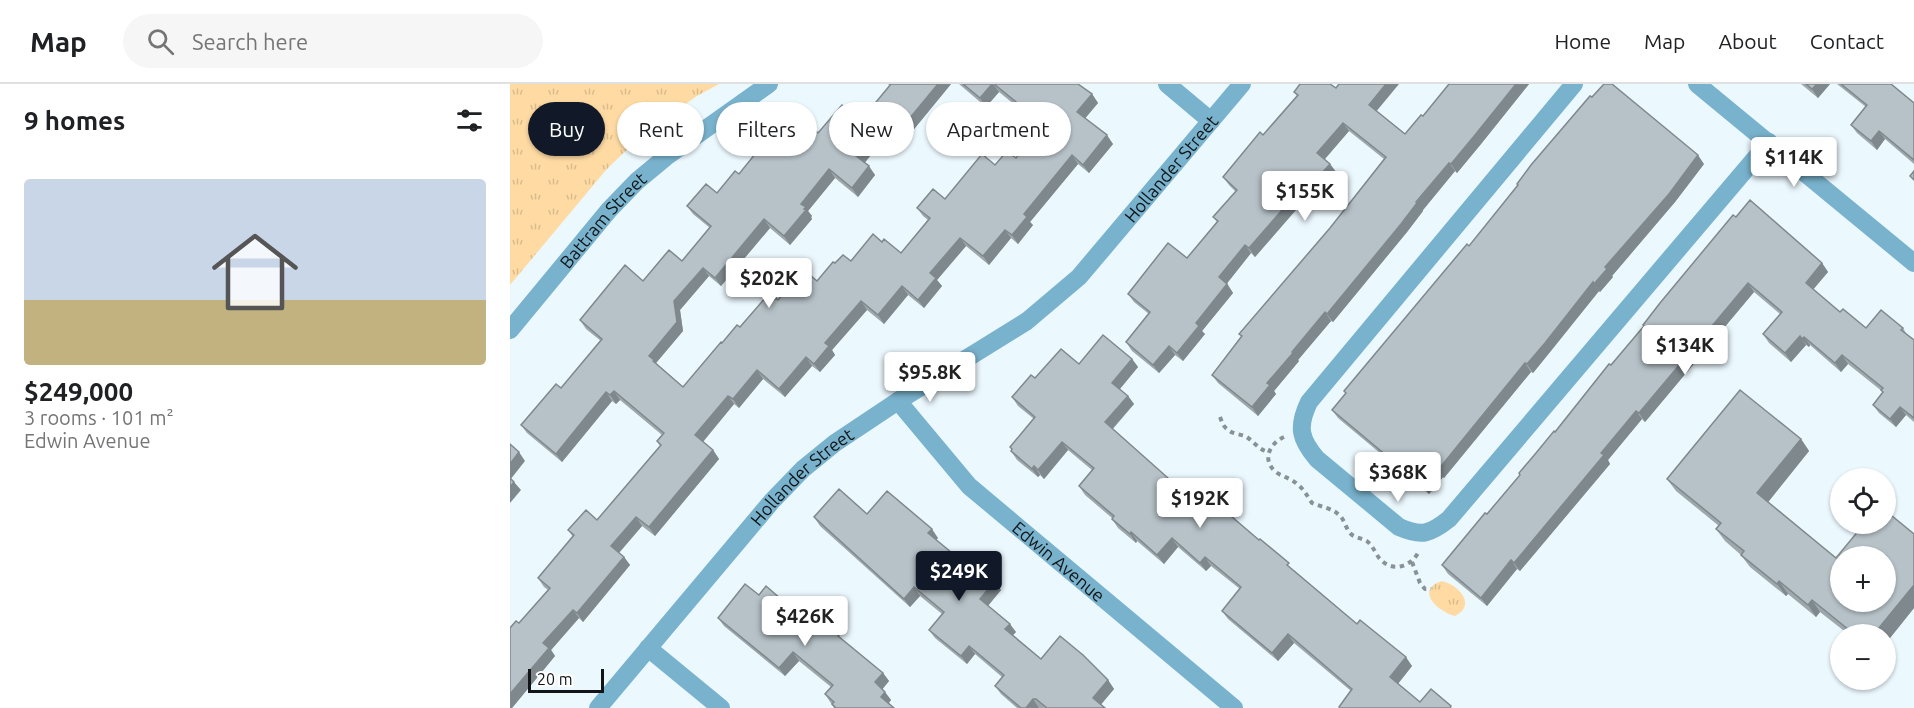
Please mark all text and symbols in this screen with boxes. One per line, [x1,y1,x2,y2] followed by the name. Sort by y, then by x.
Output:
[123,14,543,68] search box
[144,25,177,58] icon: search
[30,26,87,57] text: Map
[192,29,308,54] text: Search here
[1554,29,1611,53] text: Home
[1644,29,1685,53] text: Map
[1718,29,1777,53] text: About
[1810,29,1884,53] text: Contact
[528,102,605,156] chip: Buy
[617,102,704,156] chip: Rent
[716,102,817,156] chip: Filters
[829,102,914,156] chip: New
[926,102,1071,156] chip: Apartment
[453,104,486,137] icon: filters
[24,106,125,135] text: 9 homes
[1120,111,1222,226] street label: Hollander Street
[1752,137,1836,188] pin: $114K
[1765,145,1823,168] text: $114K
[555,168,650,272] street label: Battram Street
[1263,171,1347,222] pin: $155K
[1276,179,1334,202] text: $155K
[201,218,309,326] icon: home
[727,258,811,309] pin: $202K
[740,266,798,289] text: $202K
[1643,325,1727,376] pin: $134K
[1656,333,1714,356] text: $134K
[881,352,979,403] pin: $95.8K
[898,360,962,383] text: $95.8K
[24,377,133,406] text: $249,000
[24,406,174,429] text: 3 rooms · 101 m²
[746,424,857,529] street label: Hollander Street
[24,429,151,452] text: Edwin Avenue
[1356,452,1440,503] pin: $368K
[1369,460,1427,483] text: $368K
[1830,468,1896,690] map controls
[1830,468,1896,534] button: locate
[1158,478,1242,529] pin: $192K
[1171,486,1229,509] text: $192K
[1009,517,1109,606] street label: Edwin Avenue
[1830,546,1896,612] button: +
[917,551,1001,602] pin: $249K
[930,559,988,582] text: $249K
[763,596,847,647] pin: $426K
[776,604,834,627] text: $426K
[1830,624,1896,690] button: −
[528,666,604,694] scale bar
[537,670,573,688] text: 20 m

